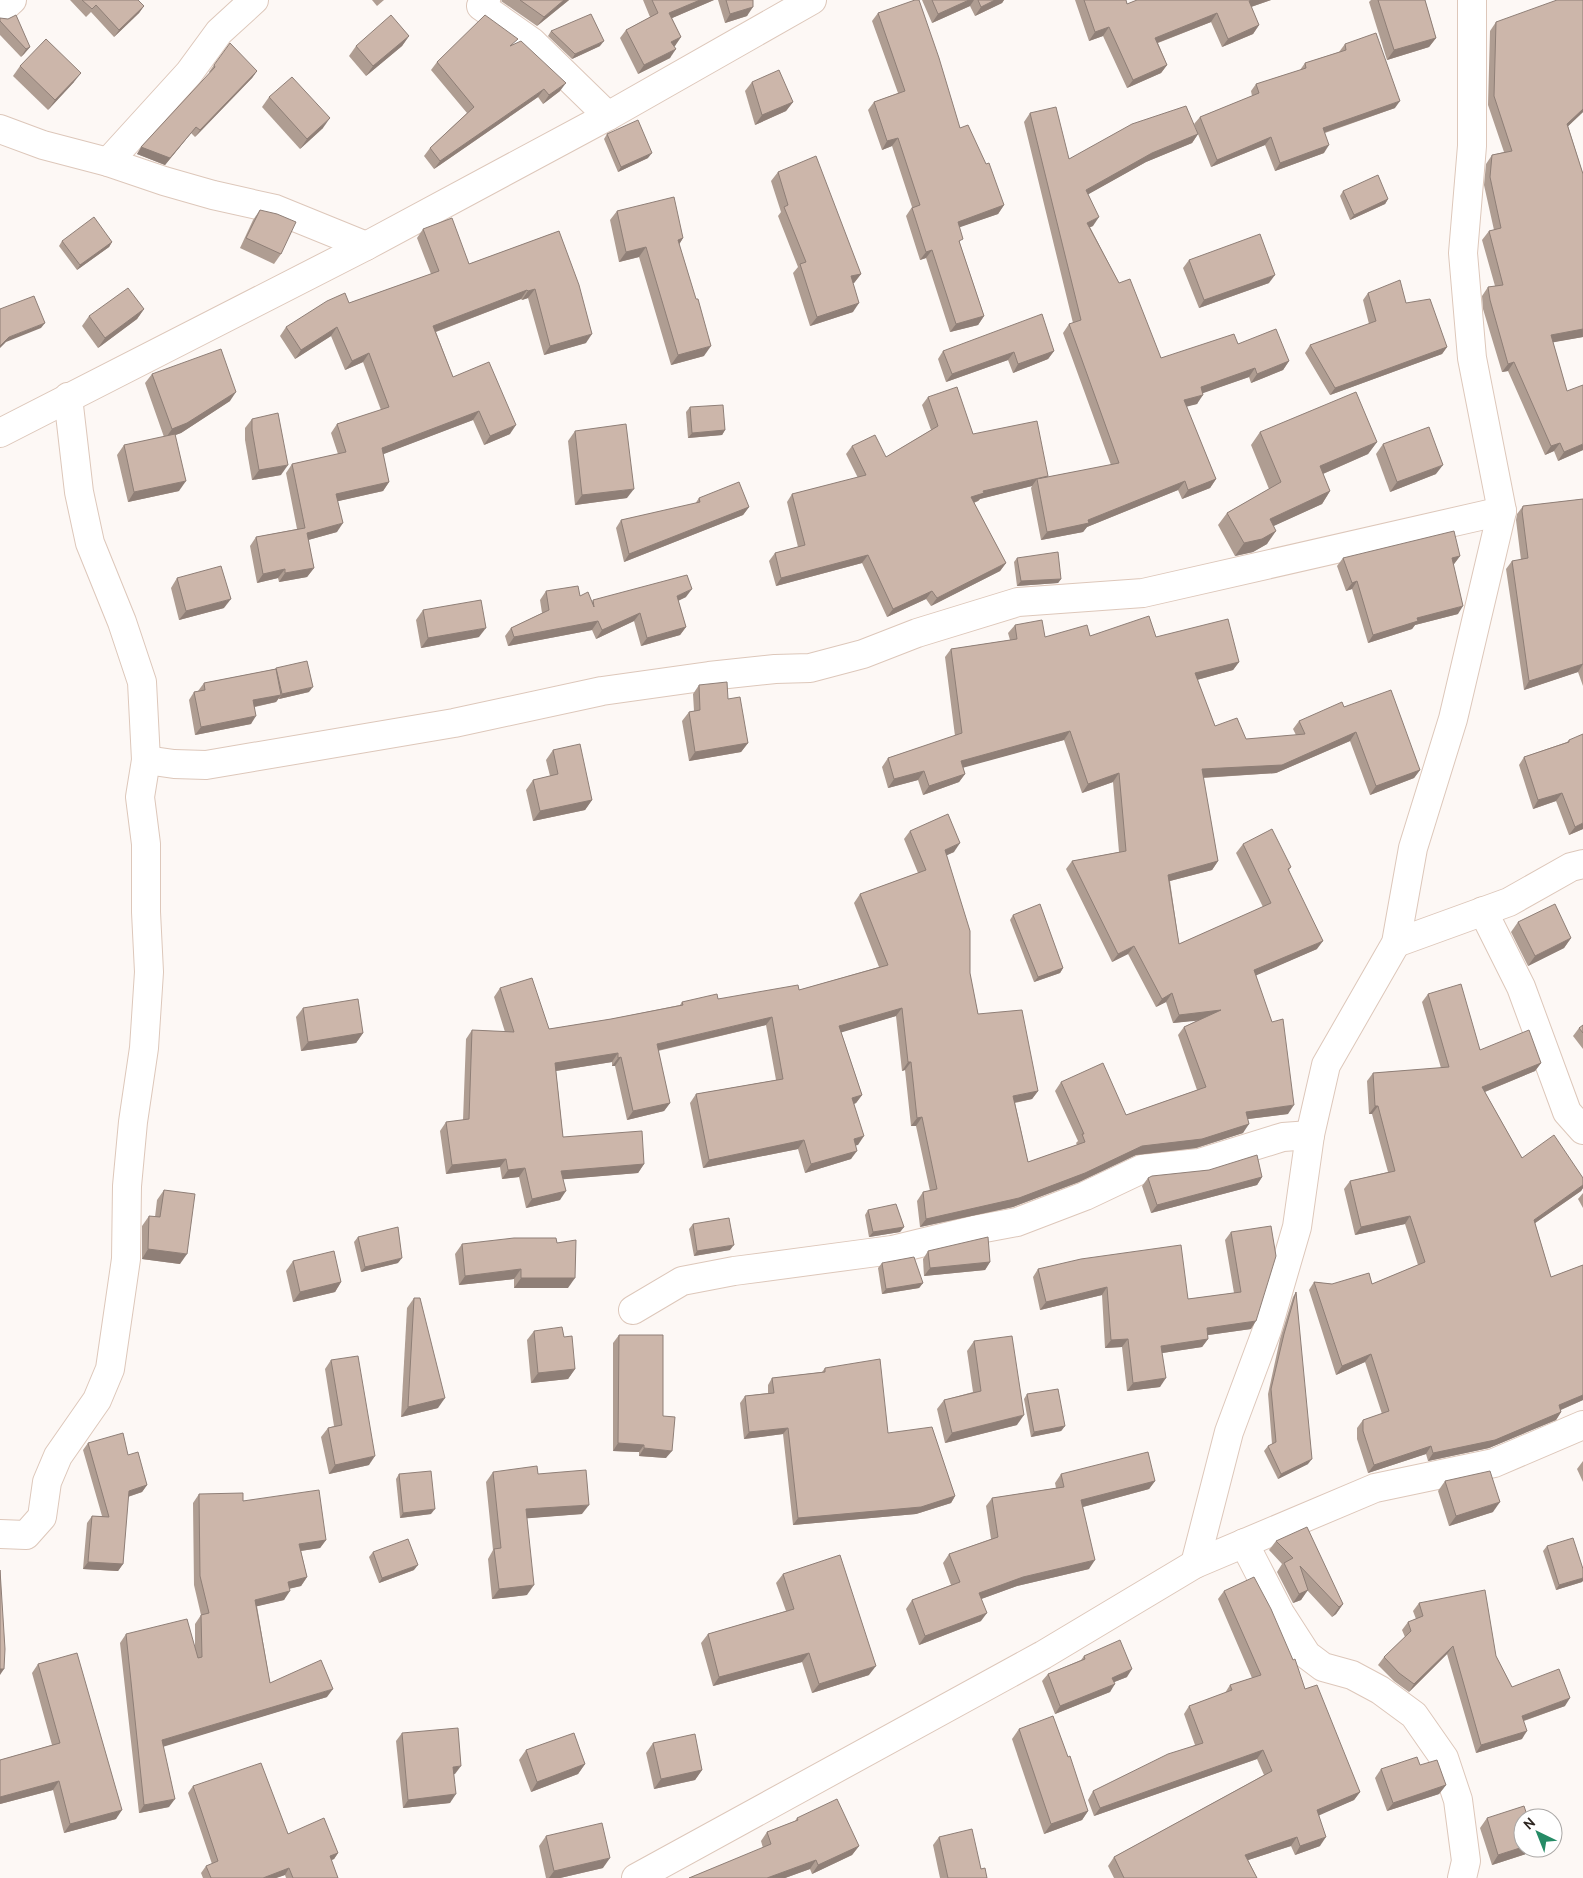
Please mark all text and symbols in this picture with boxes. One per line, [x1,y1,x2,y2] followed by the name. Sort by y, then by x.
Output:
[1513,1808,1563,1858] north arrow
[1519,1814,1539,1833] text: N

